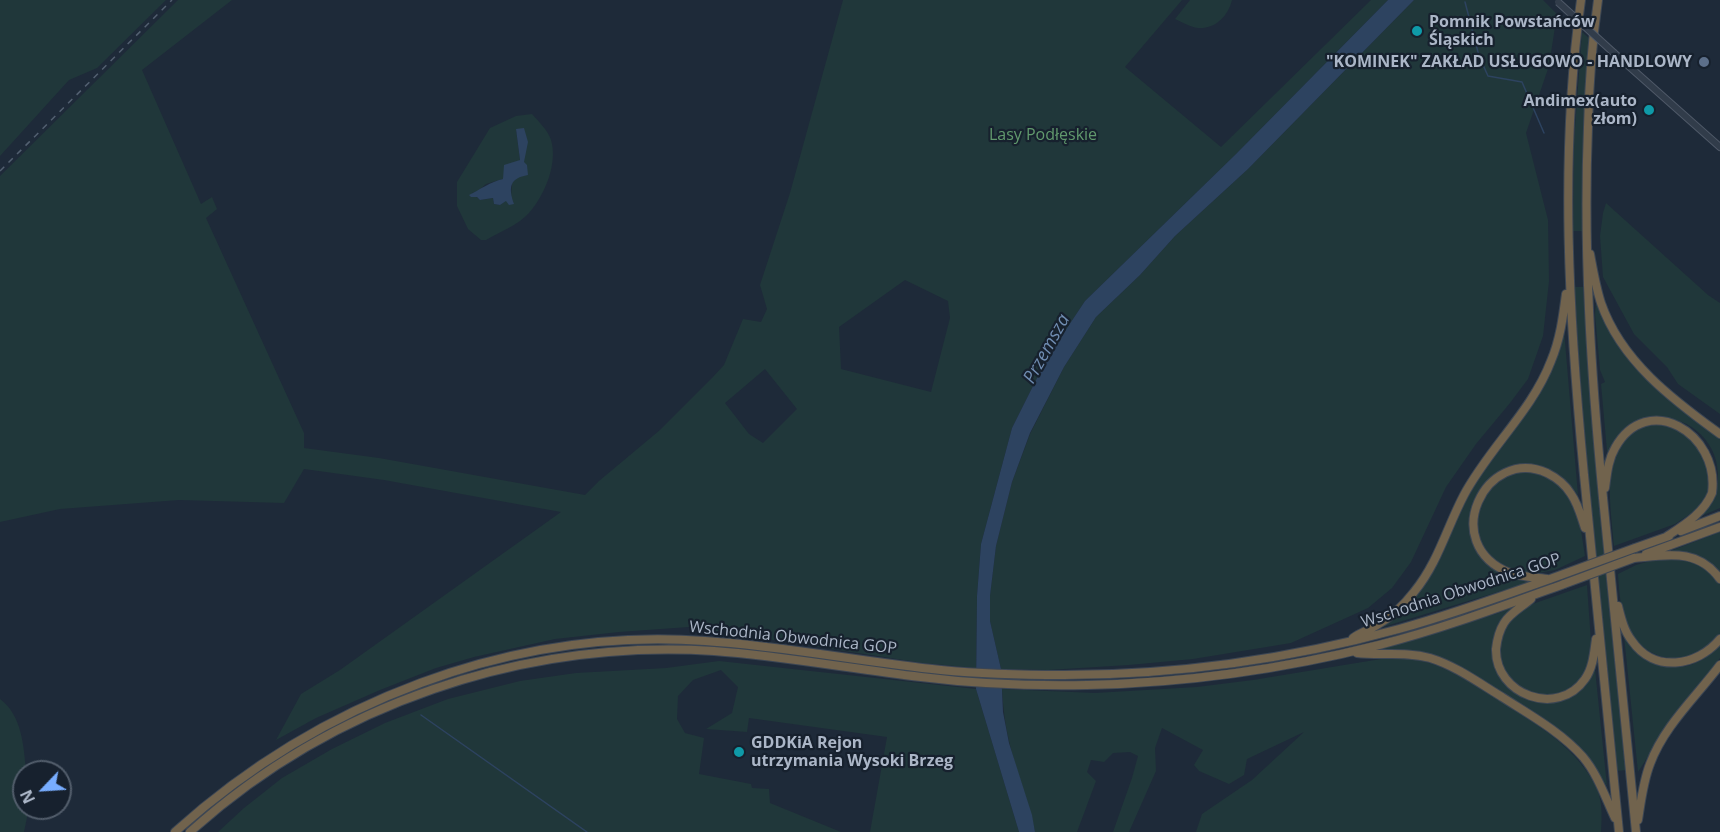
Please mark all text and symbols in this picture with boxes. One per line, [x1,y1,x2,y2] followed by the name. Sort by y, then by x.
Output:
[1429,12,1595,50] place label: Pomnik Powstańców Śląskich
[1410,24,1424,38] marker: Pomnik Powstańców Śląskich
[1326,52,1692,72] place label: "KOMINEK" ZAKŁAD USŁUGOWO - HANDLOWY
[1697,55,1711,69] marker: "KOMINEK" ZAKŁAD USŁUGOWO - HANDLOWY
[1524,91,1637,129] place label: Andimex(auto złom)
[1642,103,1656,117] marker: Andimex(auto złom)
[989,125,1097,145] park label: Lasy Podłęskie
[1019,311,1075,387] water label: Przemsza
[1359,550,1563,632] street label: Wschodnia Obwodnica GOP
[688,618,898,658] street label: Wschodnia Obwodnica GOP
[751,733,953,771] place label: GDDKiA Rejon utrzymania Wysoki Brzeg
[732,745,746,759] marker: GDDKiA Rejon utrzymania Wysoki Brzeg
[12,760,72,820] north arrow
[15,786,40,807] text: N

